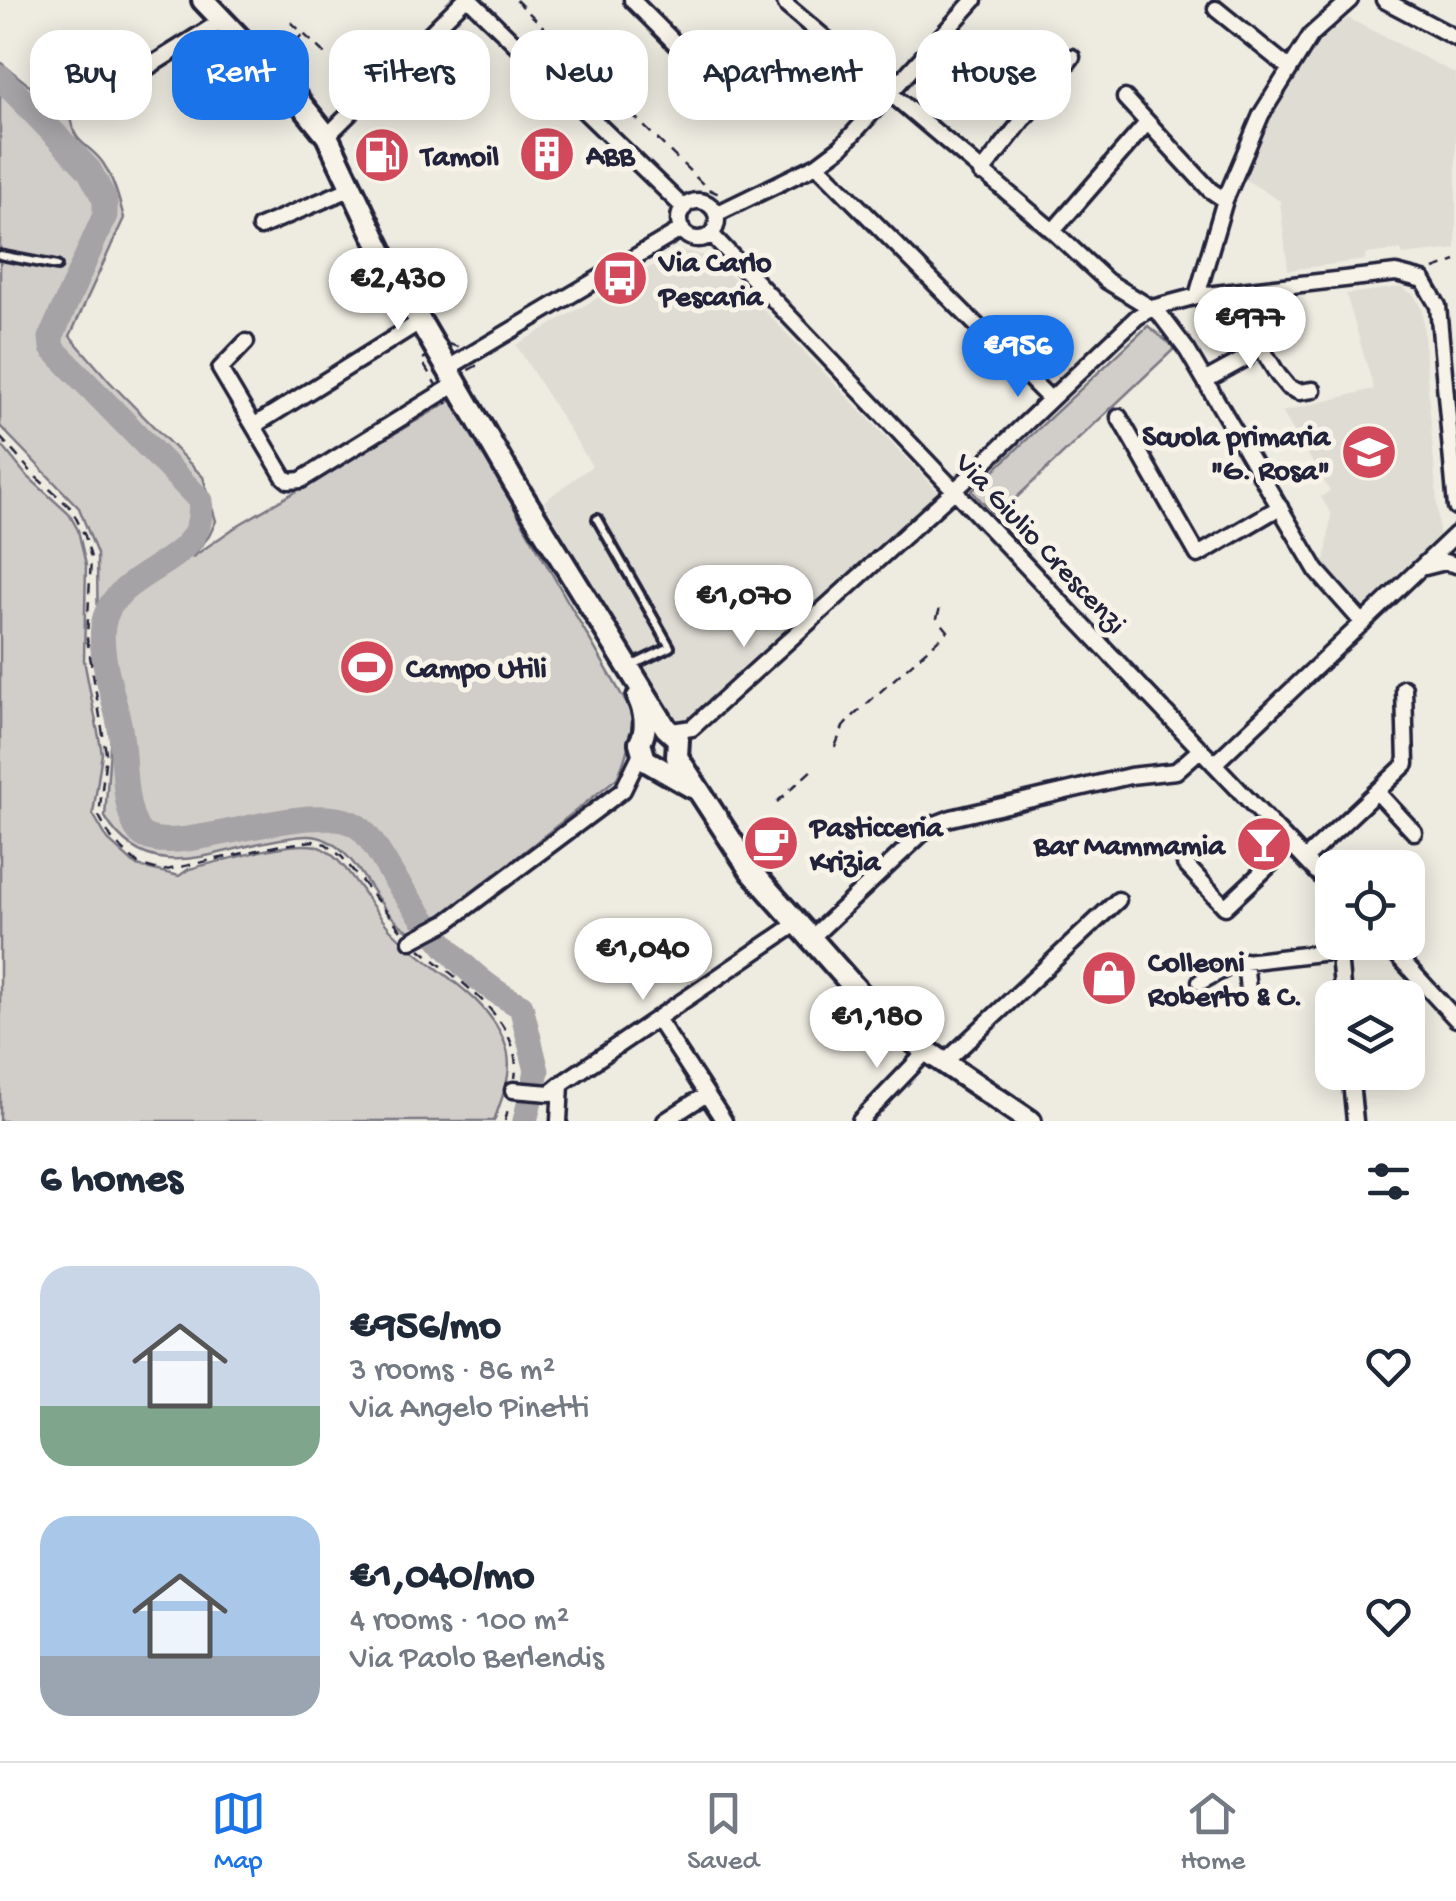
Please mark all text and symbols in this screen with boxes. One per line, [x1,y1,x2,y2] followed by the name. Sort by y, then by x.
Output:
[30,30,152,120] chip: Buy
[172,30,309,120] chip: Rent
[329,30,490,120] chip: Filters
[510,30,648,120] chip: New
[668,30,896,120] chip: Apartment
[916,30,1071,120] chip: House
[517,124,577,184] building icon: ABB
[352,125,412,185] fuel station icon: Tamoil
[585,141,636,176] place label: ABB
[419,142,500,177] place label: Tamoil
[317,248,479,333] pin: €2,430
[590,248,650,308] bus stop icon: Via Carlo Pescaria
[657,248,772,317] place label: Via Carlo Pescaria
[351,261,445,299] text: €2,430
[1191,287,1309,372] pin: €977
[1216,300,1284,338] text: €977
[959,315,1077,400] pin: €956
[984,328,1052,366] text: €956
[1142,422,1331,491] place label: Scuola primaria "G. Rosa"
[1339,422,1399,482] school or university icon: Scuola primaria "G. Rosa"
[945,446,1132,643] street label: Via Giulio Crescenzi
[663,565,825,650] pin: €1,070
[697,578,792,616] text: €1,070
[337,637,397,697] sports icon: Campo Utili
[406,654,547,689] place label: Campo Utili
[741,813,801,873] cafe icon: Pasticceria Krizia
[808,813,944,882] place label: Pasticceria Krizia
[1234,814,1294,874] bar icon: Bar Mammamia
[1033,831,1226,866] place label: Bar Mammamia
[1315,850,1425,1090] map controls
[1315,850,1425,960] button: locate
[562,918,724,1003] pin: €1,040
[596,931,690,969] text: €1,040
[1079,948,1139,1008] shop icon: Colleoni Roberto & C.
[1147,948,1303,1017] place label: Colleoni Roberto & C.
[1315,980,1425,1090] button: layers
[796,986,958,1071] pin: €1,180
[832,999,922,1037] text: €1,180
[1361,1154,1416,1209] icon: filters
[40,1157,183,1206] text: 6 homes
[350,1304,501,1353] text: €956/mo
[120,1306,240,1426] icon: home
[1361,1339,1416,1394] icon: heart
[350,1353,555,1391] text: 3 rooms · 86 m²
[350,1391,589,1429] text: Via Angelo Pinetti
[350,1554,534,1603] text: €1,040/mo
[120,1556,240,1676] icon: home
[1361,1589,1416,1644] icon: heart
[350,1603,569,1641] text: 4 rooms · 100 m²
[350,1641,604,1679] text: Via Paolo Berlendis
[211,1786,266,1879] tab: Map
[687,1786,759,1879] tab: Saved
[1180,1786,1245,1879] tab: Home

